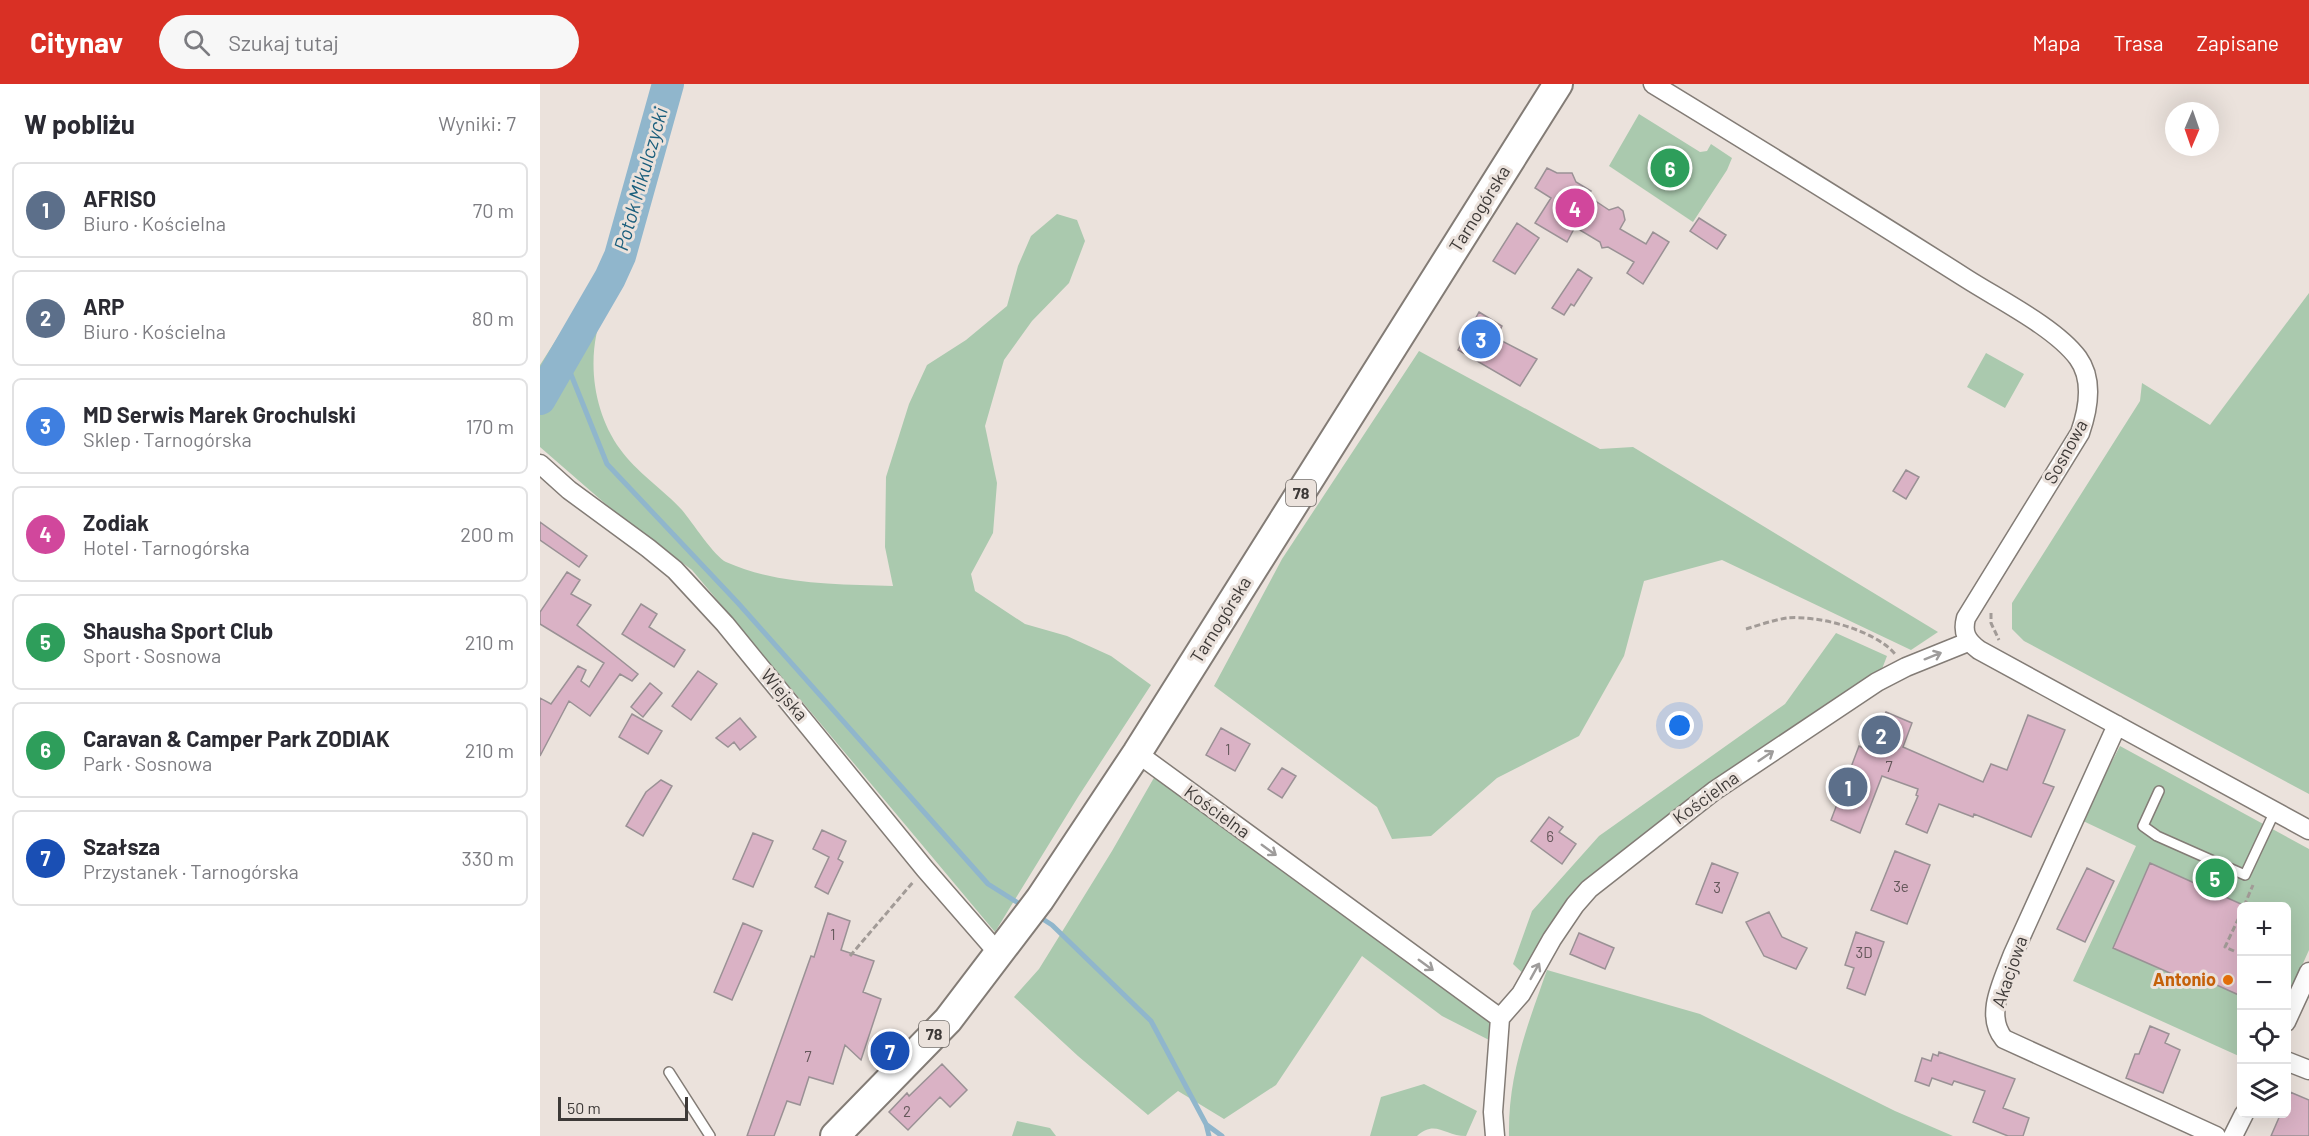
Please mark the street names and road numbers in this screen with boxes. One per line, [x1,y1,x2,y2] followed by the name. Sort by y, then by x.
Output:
[1444,161,1514,256] street label: Tarnogórska
[2039,416,2092,487] street label: Sosnowa
[1286,480,1316,506] road number: 78
[1185,572,1255,667] street label: Tarnogórska
[757,664,813,725] street label: Wiejska
[1668,766,1743,828] street label: Kościelna
[1180,780,1255,842] street label: Kościelna
[1987,933,2032,1010] street label: Akacjowa
[919,1021,949,1047] road number: 78

